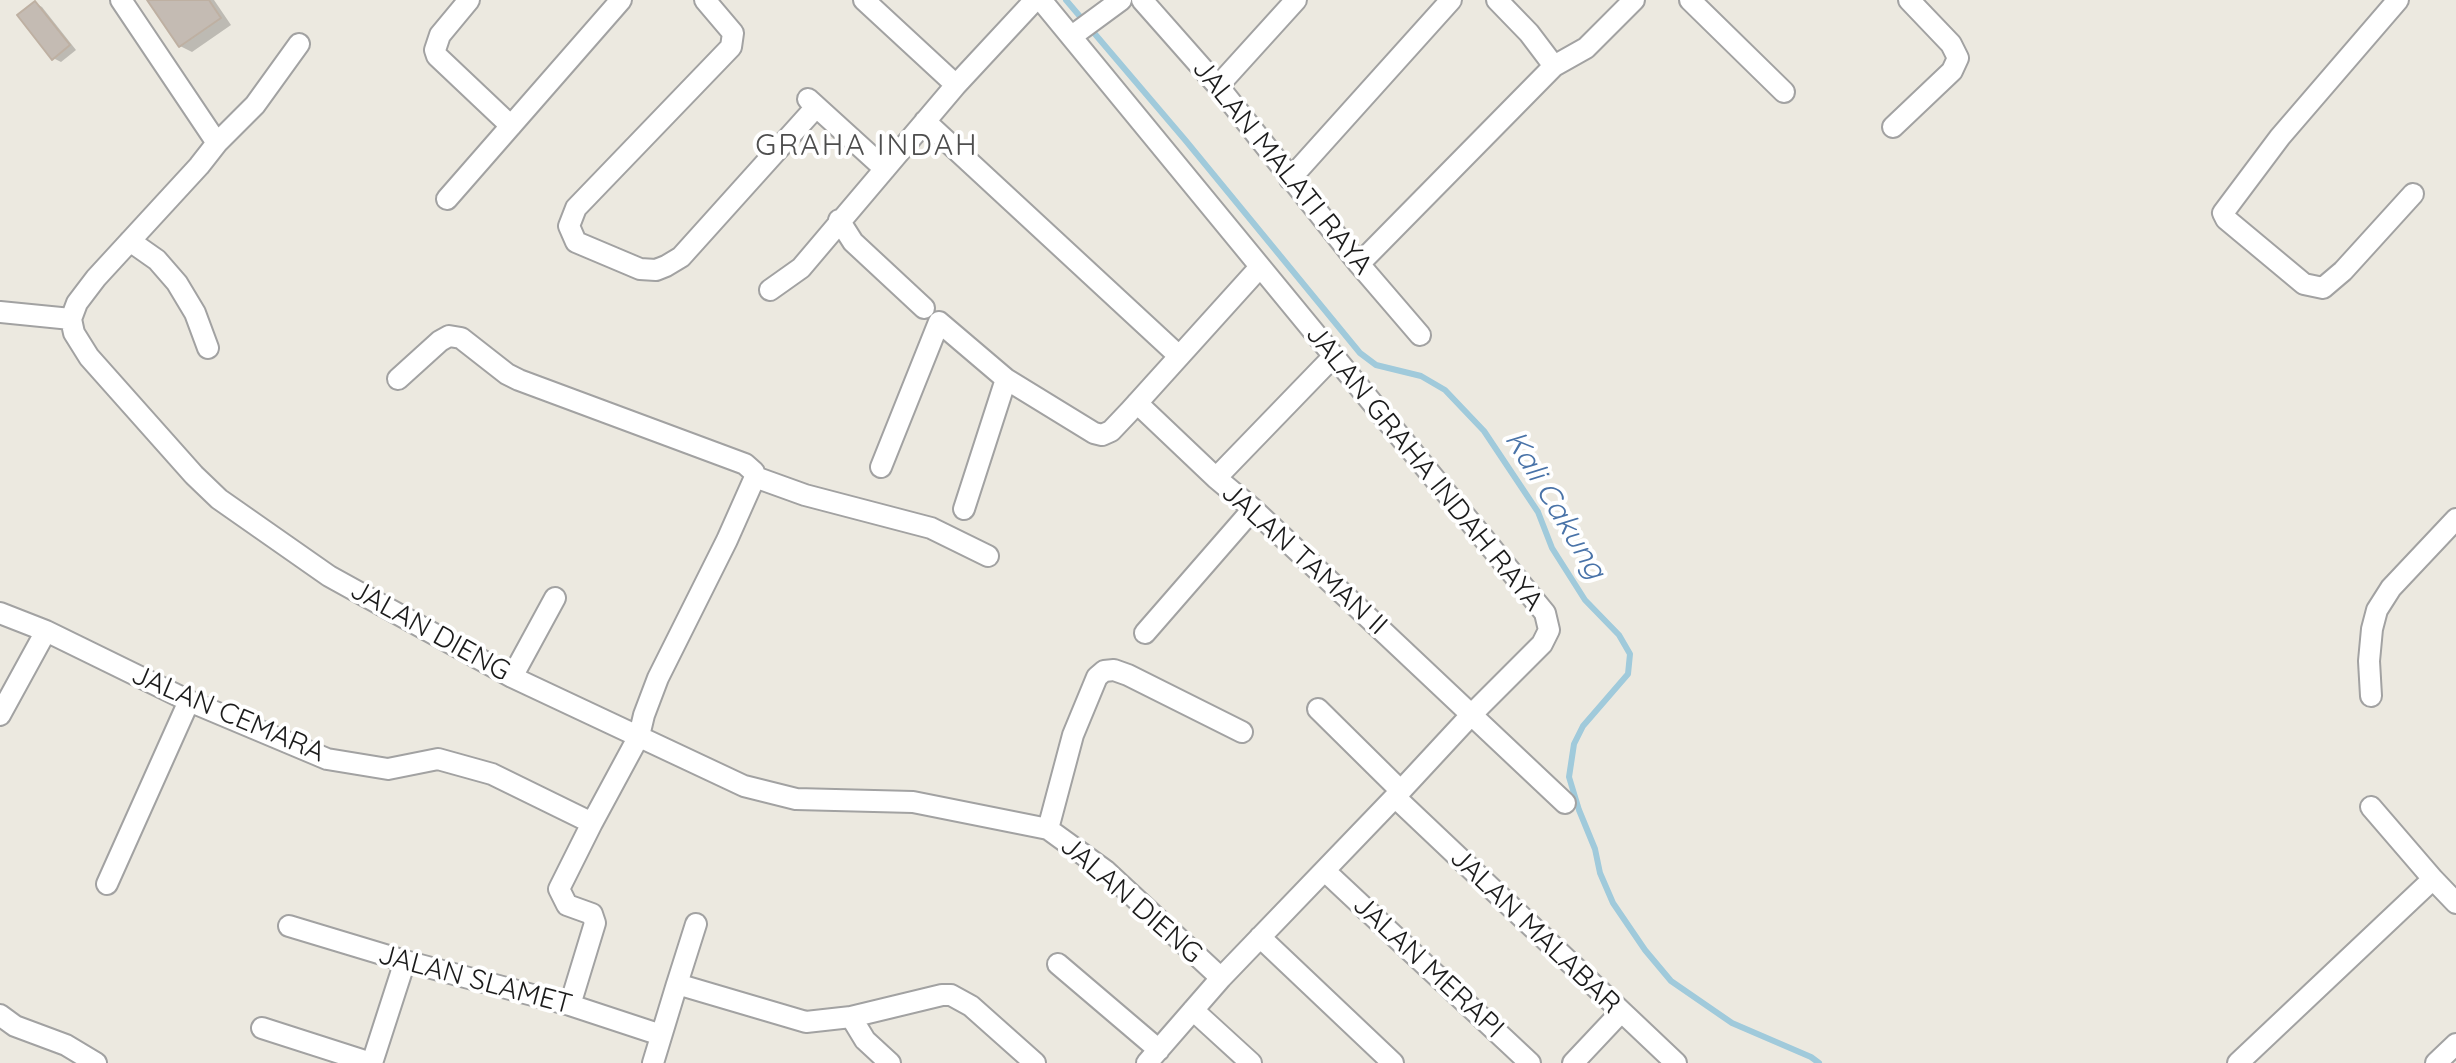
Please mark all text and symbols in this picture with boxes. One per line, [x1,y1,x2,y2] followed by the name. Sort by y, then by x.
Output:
[1185,53,1379,281] street label: JALAN MALATI RAYA
[755,128,979,164] district label: GRAHA INDAH
[1298,318,1550,618] street label: JALAN GRAHA INDAH RAYA
[1497,424,1613,586] water label: Kali Cakung
[1214,476,1394,642] street label: JALAN TAMAN II
[344,573,516,689] street label: JALAN DIENG
[126,658,330,770] street label: JALAN CEMARA
[1053,829,1209,971] street label: JALAN DIENG
[1443,841,1627,1021] street label: JALAN MALABAR
[1345,888,1511,1046] street label: JALAN MERAPI
[374,938,576,1022] street label: JALAN SLAMET

